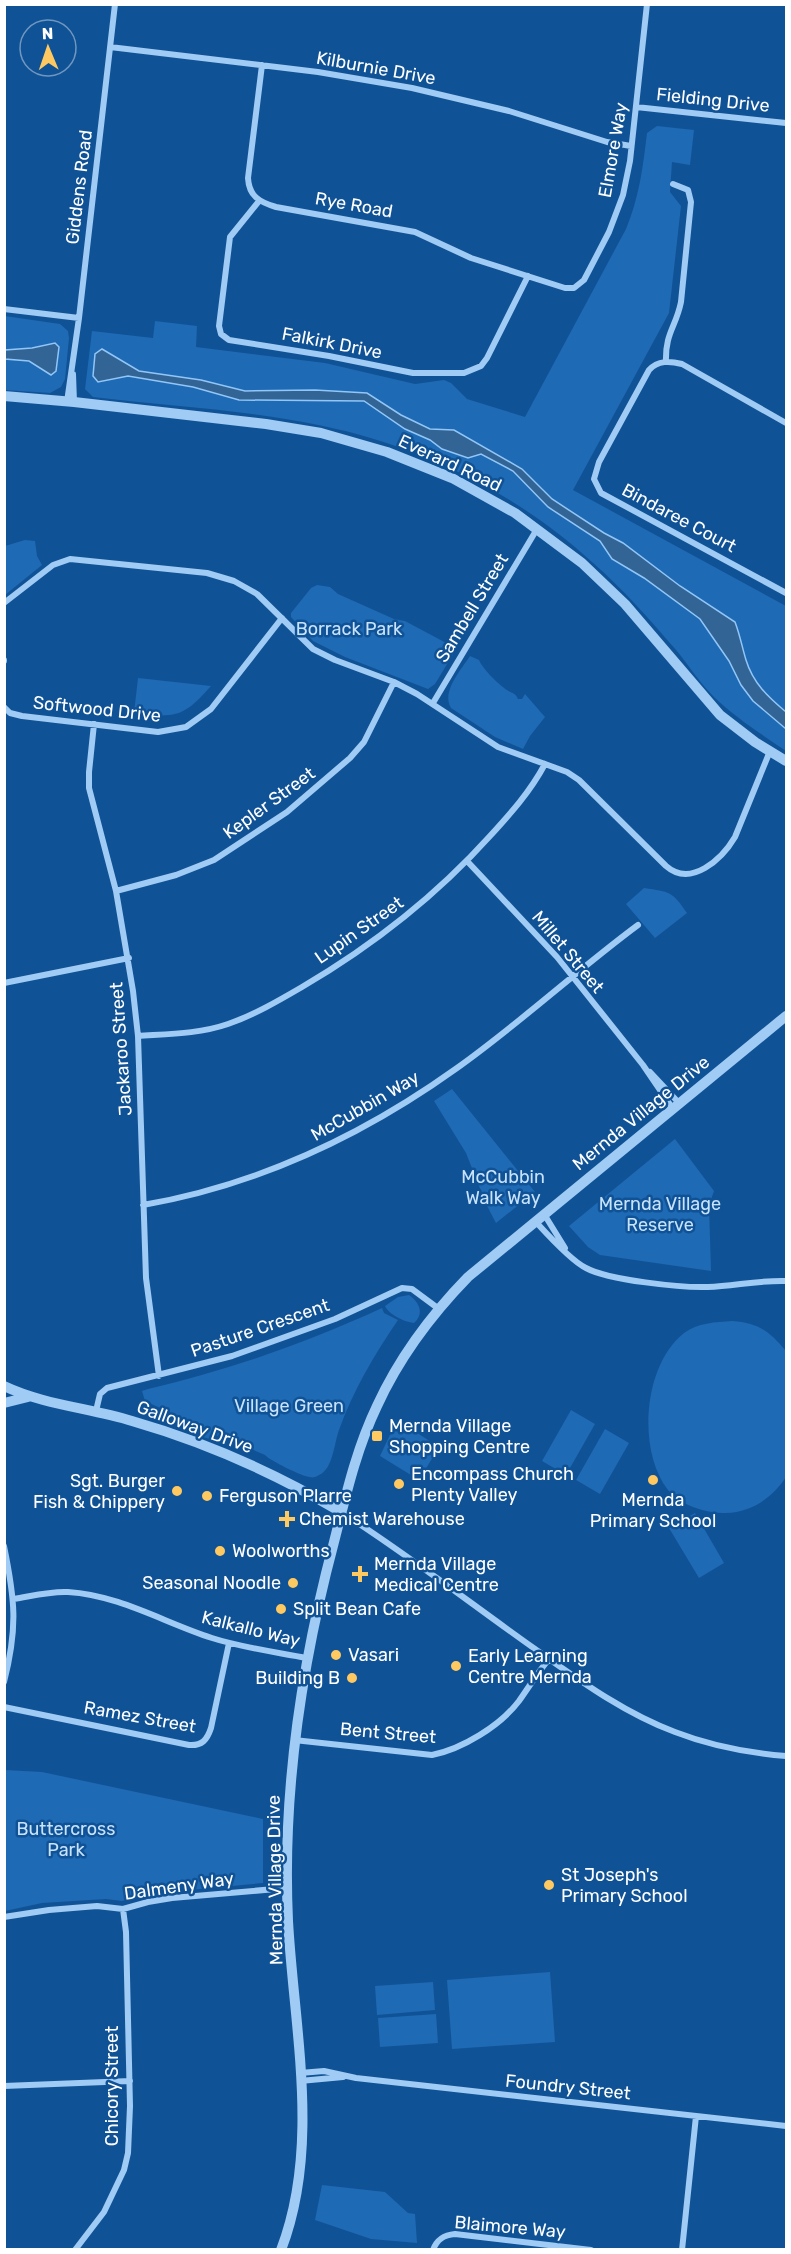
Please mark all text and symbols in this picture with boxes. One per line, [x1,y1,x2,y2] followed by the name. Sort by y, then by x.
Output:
[18,18,78,78] north arrow
[41,24,54,43] text: N
[315,47,437,89] street label: Kilburnie Drive
[655,83,771,117] street label: Fielding Drive
[594,101,632,199] street label: Elmore Way
[61,128,97,246] street label: Giddens Road
[313,187,395,223] street label: Rye Road
[280,323,384,363] street label: Falkirk Drive
[395,429,505,497] street label: Everard Road
[618,479,740,557] street label: Bindaree Court
[431,550,513,666] street label: Sambell Street
[296,618,403,640] park label: Borrack Park
[32,691,162,727] street label: Softwood Drive
[219,762,319,844] street label: Kepler Street
[310,891,408,969] street label: Lupin Street
[527,906,609,998] street label: Millet Street
[105,981,137,1117] street label: Jackaroo Street
[568,1051,714,1175] street label: Mernda Village Drive
[307,1066,423,1146] street label: McCubbin Way
[461,1166,545,1209] park label: McCubbin Walk Way
[599,1193,721,1236] park label: Mernda Village Reserve
[188,1294,332,1362] street label: Pasture Crescent
[234,1395,344,1417] park label: Village Green
[134,1396,256,1458] street label: Galloway Drive
[389,1415,530,1458] place label: Mernda Village Shopping Centre
[370,1429,384,1443] marker: Mernda Village Shopping Centre
[411,1463,574,1506] place label: Encompass Church Plenty Valley
[33,1470,165,1513] place label: Sgt. Burger Fish & Chippery
[646,1473,660,1487] marker: Mernda Primary School
[392,1477,406,1491] marker: Encompass Church Plenty Valley
[170,1484,184,1498] marker: Sgt. Burger Fish & Chippery
[219,1485,352,1507] place label: Ferguson Plarre
[200,1489,214,1503] marker: Ferguson Plarre
[590,1489,716,1532] place label: Mernda Primary School
[299,1508,465,1530] place label: Chemist Warehouse
[280,1512,294,1526] marker: Chemist Warehouse
[232,1540,330,1562] place label: Woolworths
[213,1544,227,1558] marker: Woolworths
[374,1553,499,1596] place label: Mernda Village Medical Centre
[351,1565,369,1583] marker: Mernda Village Medical Centre
[142,1572,281,1594] place label: Seasonal Noodle
[286,1576,300,1590] marker: Seasonal Noodle
[293,1598,421,1620] place label: Split Bean Cafe
[274,1602,288,1616] marker: Split Bean Cafe
[199,1606,303,1652] street label: Kalkallo Way
[348,1644,399,1666] place label: Vasari
[468,1645,592,1688] place label: Early Learning Centre Mernda
[329,1648,343,1662] marker: Vasari
[449,1659,463,1673] marker: Early Learning Centre Mernda
[255,1667,340,1689] place label: Building B
[345,1671,359,1685] marker: Building B
[82,1696,198,1738] street label: Ramez Street
[339,1718,437,1748] street label: Bent Street
[263,1795,287,1965] street label: Mernda Village Drive
[17,1818,115,1861] park label: Buttercross Park
[561,1864,688,1907] place label: St Joseph's Primary School
[123,1867,235,1905] street label: Dalmeny Way
[542,1878,556,1892] marker: St Joseph's Primary School
[101,2026,123,2146] street label: Chicory Street
[504,2069,632,2105] street label: Foundry Street
[453,2211,567,2243] street label: Blaimore Way

